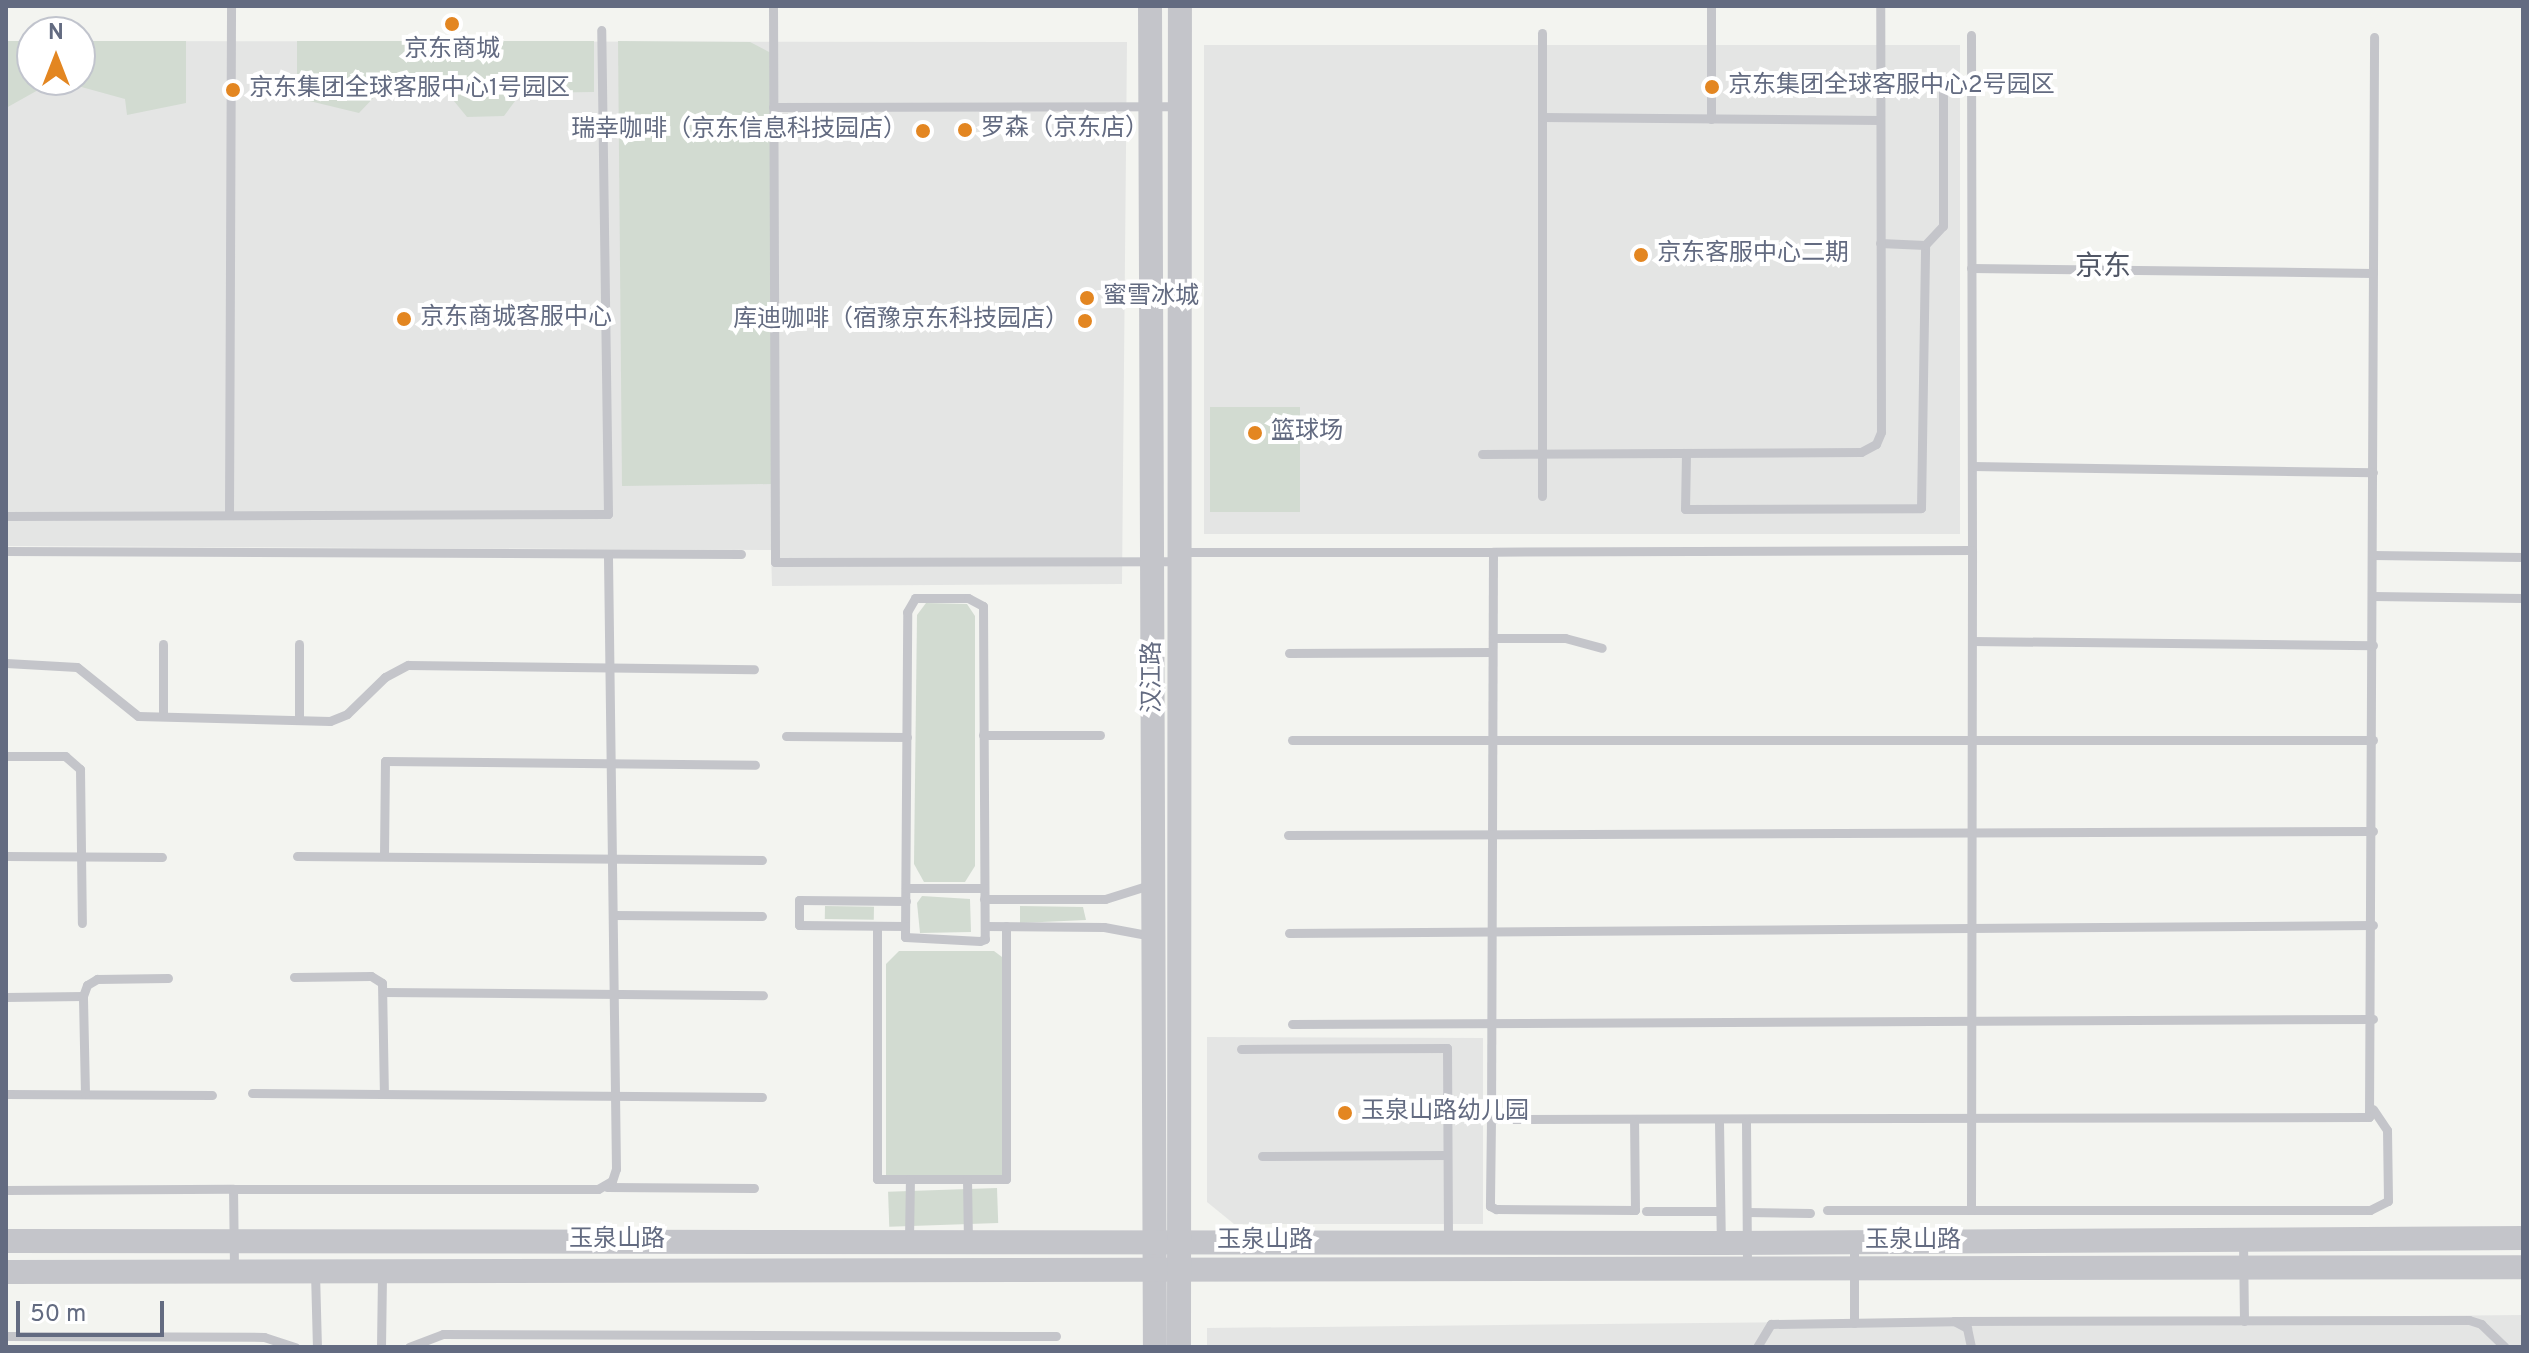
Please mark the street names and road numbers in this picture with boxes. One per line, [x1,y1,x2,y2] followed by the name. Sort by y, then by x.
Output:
[1140,641,1168,713] street label: 汉江路
[569,1227,665,1255] street label: 玉泉山路
[1217,1228,1313,1256] street label: 玉泉山路
[1865,1228,1961,1256] street label: 玉泉山路

